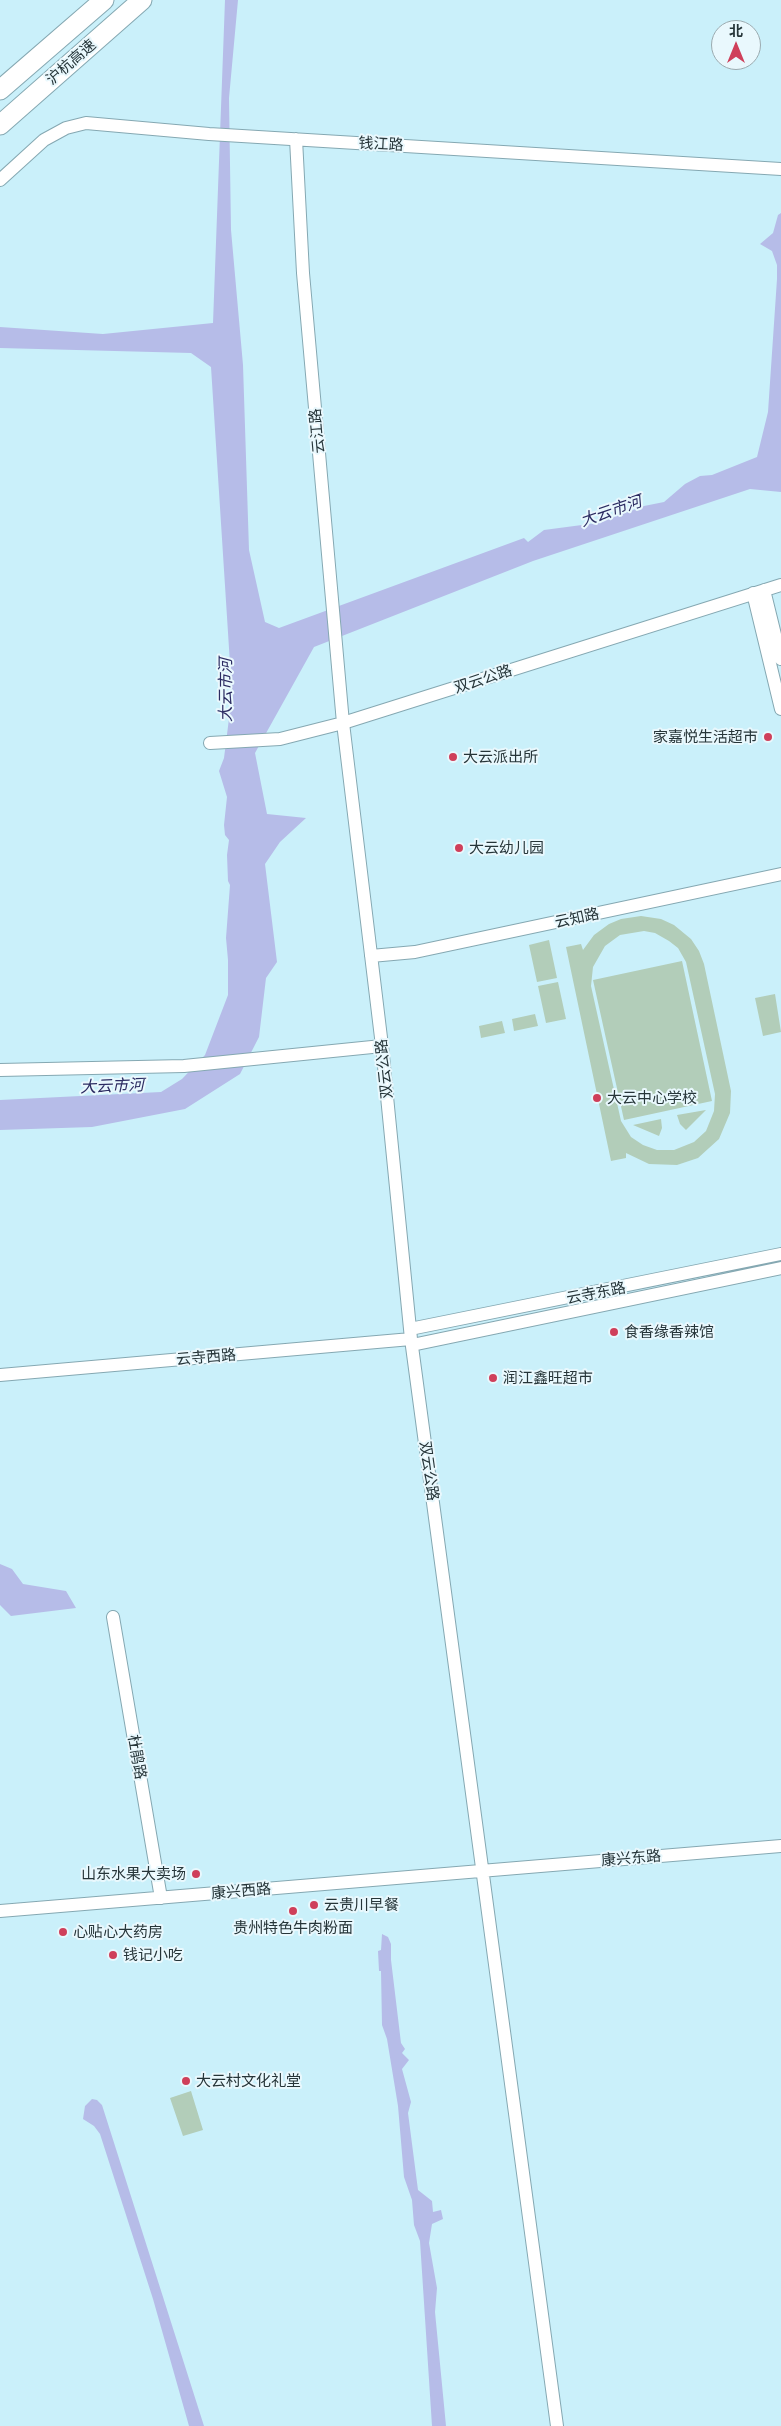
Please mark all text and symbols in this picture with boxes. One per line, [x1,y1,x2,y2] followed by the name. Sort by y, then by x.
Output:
[711,20,761,70] north arrow
[729,22,743,39] text: 北
[42,36,100,88] street label: 沪杭高速
[358,134,404,154] street label: 钱江路
[306,408,328,454] street label: 云江路
[578,492,644,530] water label: 大云市河
[216,658,236,722] water label: 大云市河
[452,661,514,697] street label: 双云公路
[653,728,758,746] place label: 家嘉悦生活超市
[762,731,774,743] marker: 家嘉悦生活超市
[463,748,538,766] place label: 大云派出所
[447,751,459,763] marker: 大云派出所
[469,839,544,857] place label: 大云幼儿园
[453,842,465,854] marker: 大云幼儿园
[553,905,601,931] street label: 云知路
[372,1038,396,1100] street label: 双云公路
[80,1075,144,1097] water label: 大云市河
[607,1089,697,1107] place label: 大云中心学校
[591,1092,603,1104] marker: 大云中心学校
[565,1278,627,1308] street label: 云寺东路
[624,1323,714,1341] place label: 食香缘香辣馆
[608,1326,620,1338] marker: 食香缘香辣馆
[175,1345,237,1369] street label: 云寺西路
[503,1369,593,1387] place label: 润江鑫旺超市
[487,1372,499,1384] marker: 润江鑫旺超市
[416,1440,442,1502] street label: 双云公路
[124,1733,150,1781] street label: 杜鹃路
[600,1846,662,1870] street label: 康兴东路
[81,1865,186,1883] place label: 山东水果大卖场
[190,1868,202,1880] marker: 山东水果大卖场
[210,1879,272,1903] street label: 康兴西路
[324,1896,399,1914] place label: 云贵川早餐
[308,1899,320,1911] marker: 云贵川早餐
[287,1905,299,1917] marker: 贵州特色牛肉粉面
[233,1919,353,1937] place label: 贵州特色牛肉粉面
[73,1923,163,1941] place label: 心贴心大药房
[57,1926,69,1938] marker: 心贴心大药房
[123,1946,183,1964] place label: 钱记小吃
[107,1949,119,1961] marker: 钱记小吃
[196,2072,301,2090] place label: 大云村文化礼堂
[180,2075,192,2087] marker: 大云村文化礼堂

